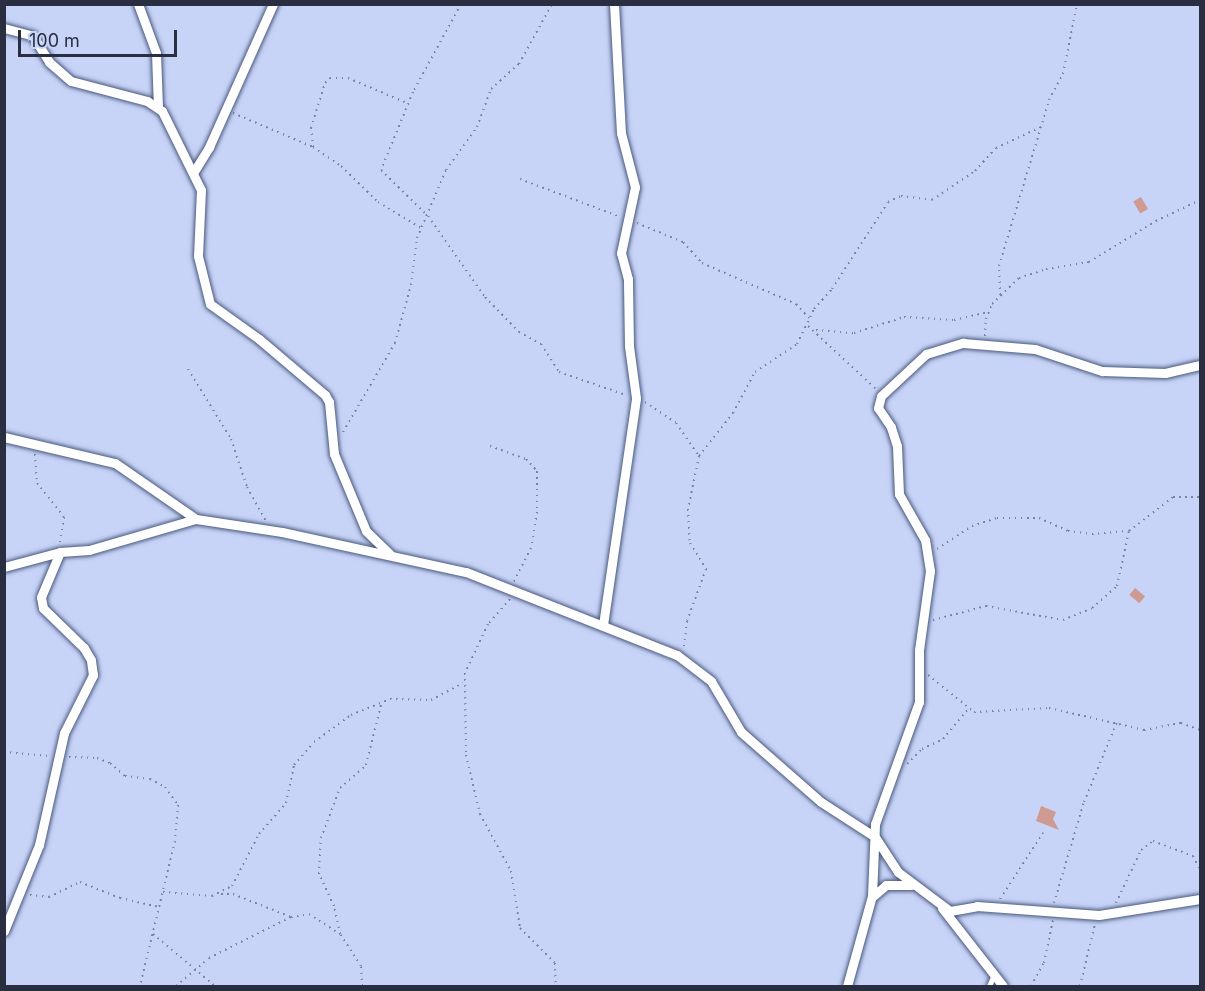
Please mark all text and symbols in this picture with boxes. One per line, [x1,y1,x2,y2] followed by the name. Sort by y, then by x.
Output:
[21,18,180,56] scale bar
[29,30,80,51] text: 100 m

